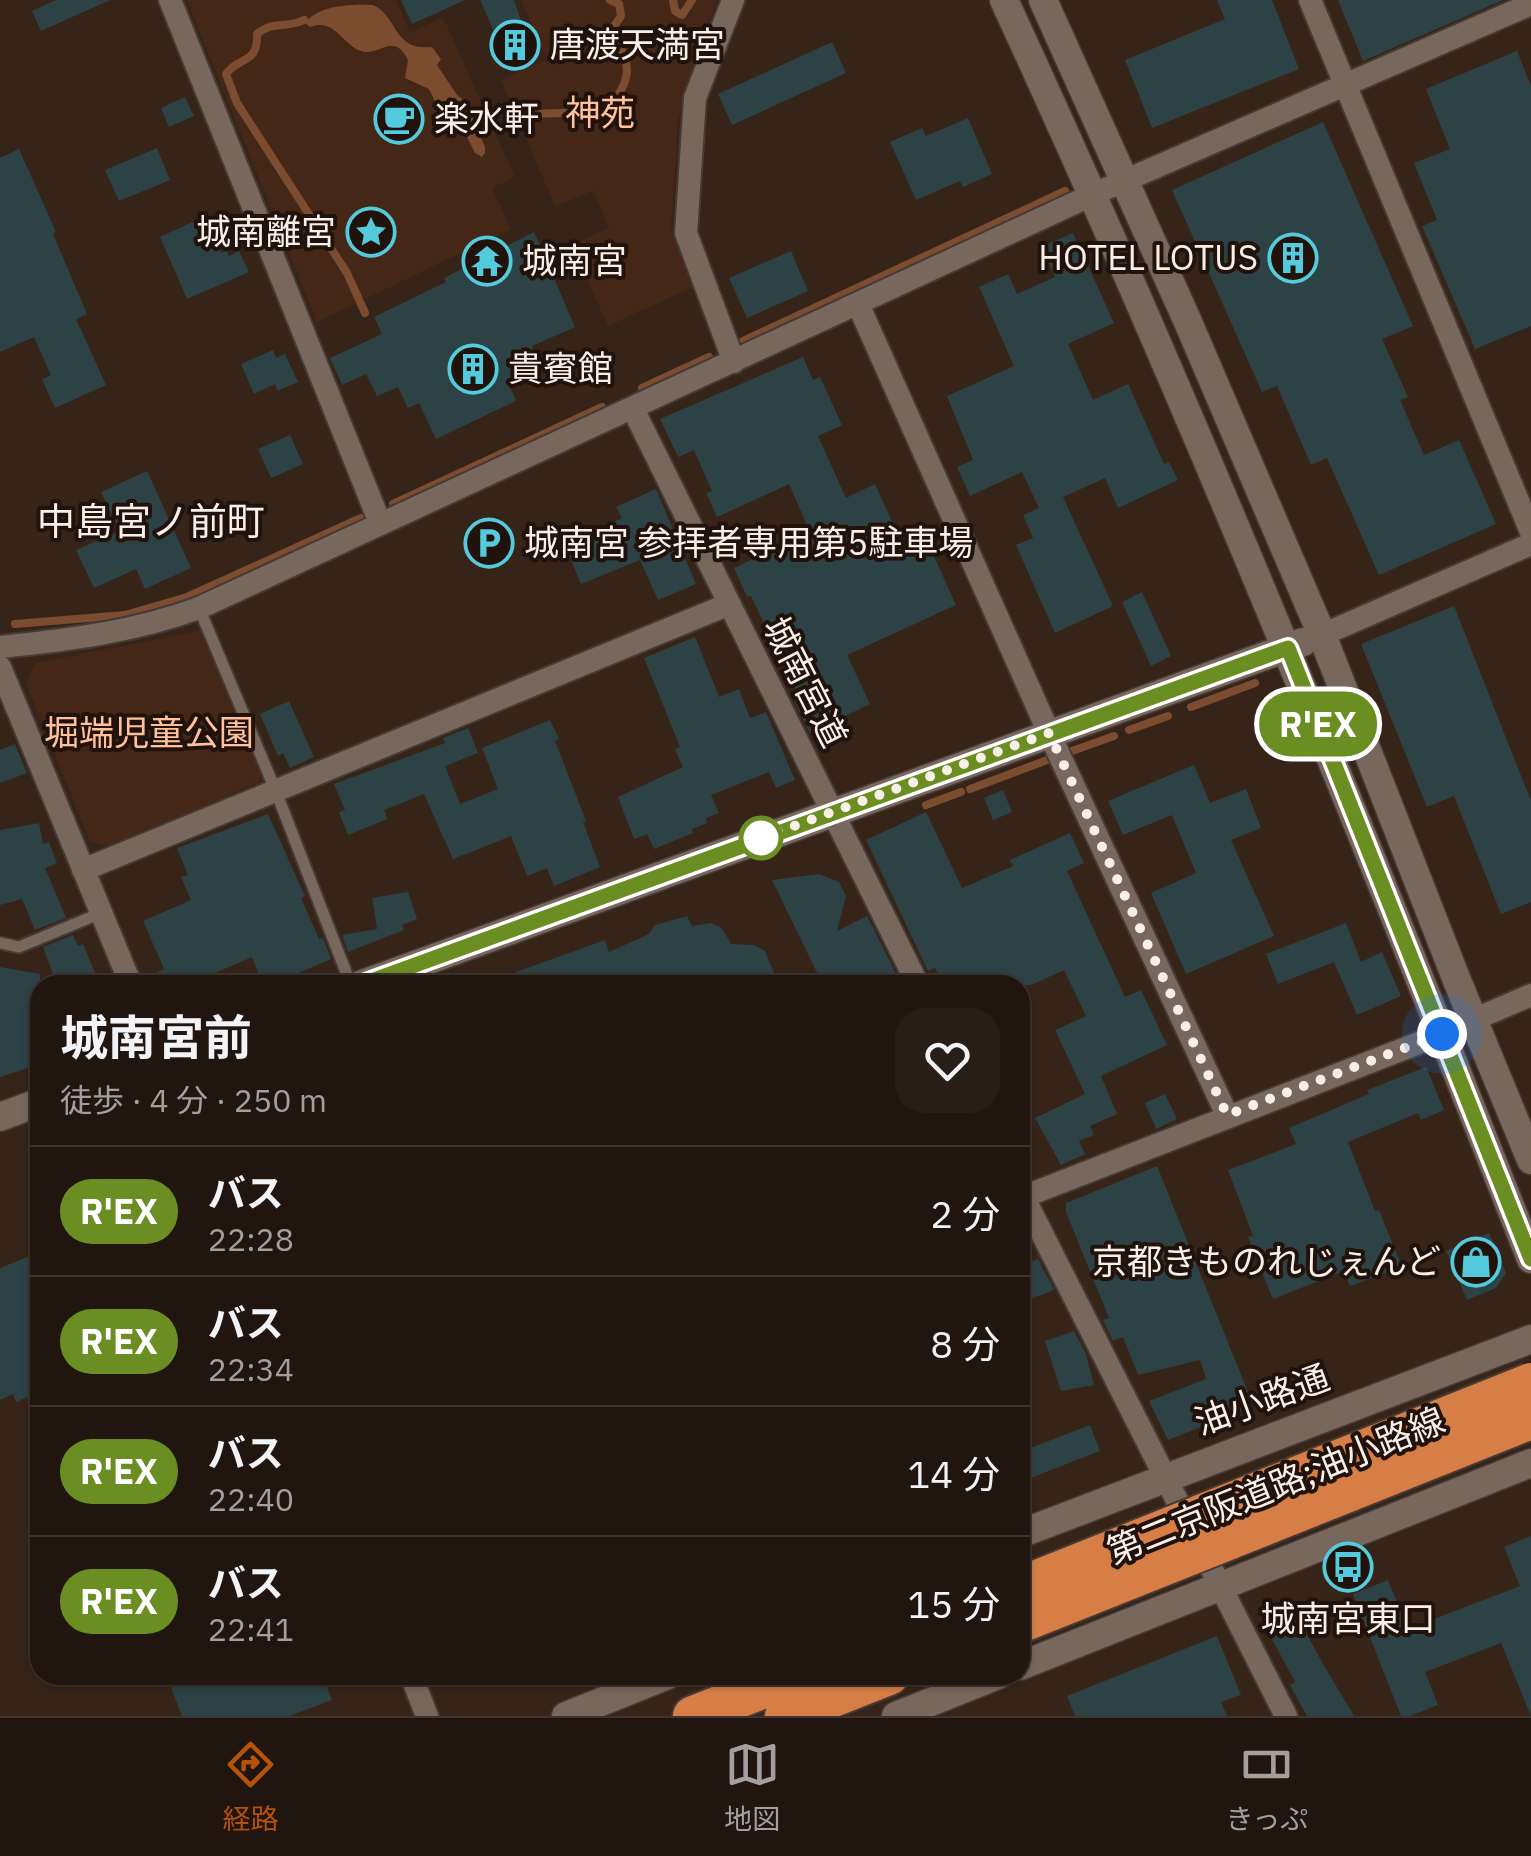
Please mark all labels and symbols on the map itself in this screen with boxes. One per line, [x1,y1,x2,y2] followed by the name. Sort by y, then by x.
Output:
[489,19,541,71] building icon: 唐渡天満宮
[550,21,725,67] place label: 唐渡天満宮
[565,89,635,135] park label: 神苑
[373,93,425,145] cafe icon: 楽水軒
[434,95,539,141] place label: 楽水軒
[345,206,397,258] place icon: 城南離宮
[196,208,336,254] place label: 城南離宮
[1267,232,1319,284] building icon: HOTEL LOTUS
[1038,234,1258,280] place label: HOTEL LOTUS
[461,235,513,287] temple icon: 城南宮
[522,237,627,283] place label: 城南宮
[447,343,499,395] building icon: 貴賓館
[508,345,613,391] place label: 貴賓館
[37,496,265,545] district label: 中島宮ノ前町
[463,517,515,569] parking icon: 城南宮 参拝者専用第5駐車場
[524,519,973,565] place label: 城南宮 参拝者専用第5駐車場
[754,609,858,754] street label: 城南宮道
[1248,692,1388,756] line badge: R'EX
[44,709,254,755] park label: 堀端児童公園
[740,817,782,859] unlabelled marker
[1417,1009,1467,1059] your location
[1450,1236,1502,1288] shop icon: 京都きものれじぇんど
[1092,1238,1441,1284] place label: 京都きものれじぇんど
[1188,1354,1335,1445] street label: 油小路通
[1100,1396,1451,1574] street label: 第二京阪道路;油小路線
[1322,1541,1374,1593] bus stop icon: 城南宮東口
[1260,1595,1436,1641] place label: 城南宮東口

